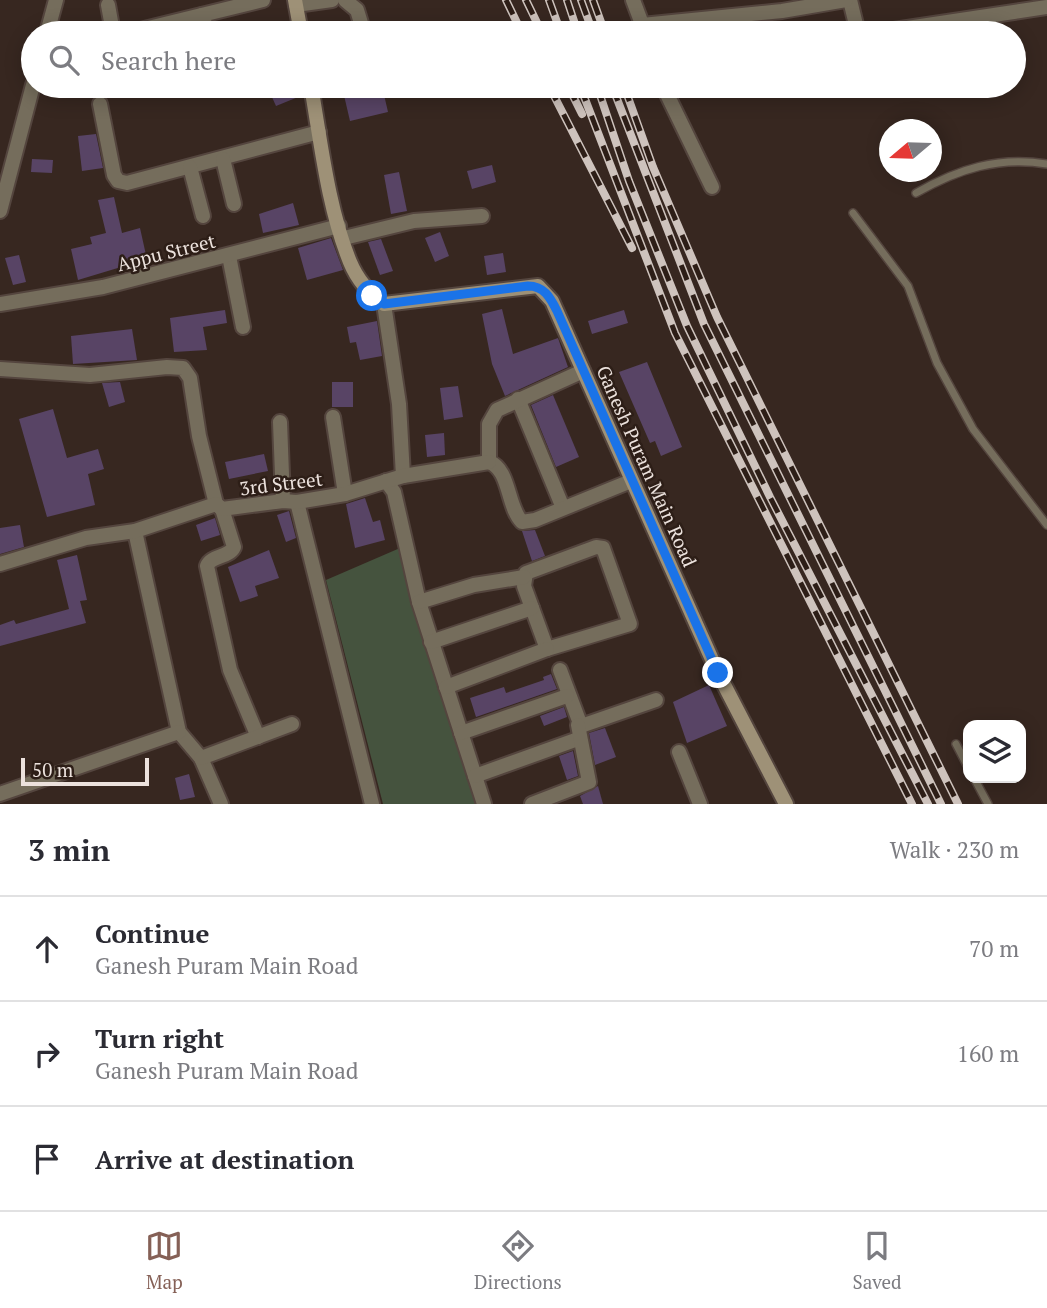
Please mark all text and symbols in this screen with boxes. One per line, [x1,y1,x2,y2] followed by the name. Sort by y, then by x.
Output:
[21,21,1026,98] search box
[45,41,83,79] icon: search
[101,43,236,77] text: Search here
[879,119,942,182] north arrow
[114,228,218,276] street label: Appu Street
[356,280,387,311] route start
[591,361,703,571] street label: Ganesh Puram Main Road
[238,466,324,500] street label: 3rd Street
[702,657,733,688] route end
[963,720,1026,783] map controls
[963,720,1026,783] button: layers
[21,755,149,787] scale bar
[32,757,73,782] text: 50 m
[28,830,110,870] text: 3 min
[890,834,1019,865] text: Walk · 230 m
[95,916,209,950] text: Continue
[28,930,66,968] icon: ahead
[969,933,1019,964] text: 70 m
[95,950,359,981] text: Ganesh Puram Main Road
[95,1021,224,1055] text: Turn right
[28,1035,66,1073] icon: right
[957,1038,1019,1069] text: 160 m
[95,1055,359,1086] text: Ganesh Puram Main Road
[28,1140,66,1178] icon: arrive
[95,1142,354,1176] text: Arrive at destination
[145,1227,183,1294] tab: Map
[474,1227,562,1294] tab: Directions
[852,1227,902,1294] tab: Saved

